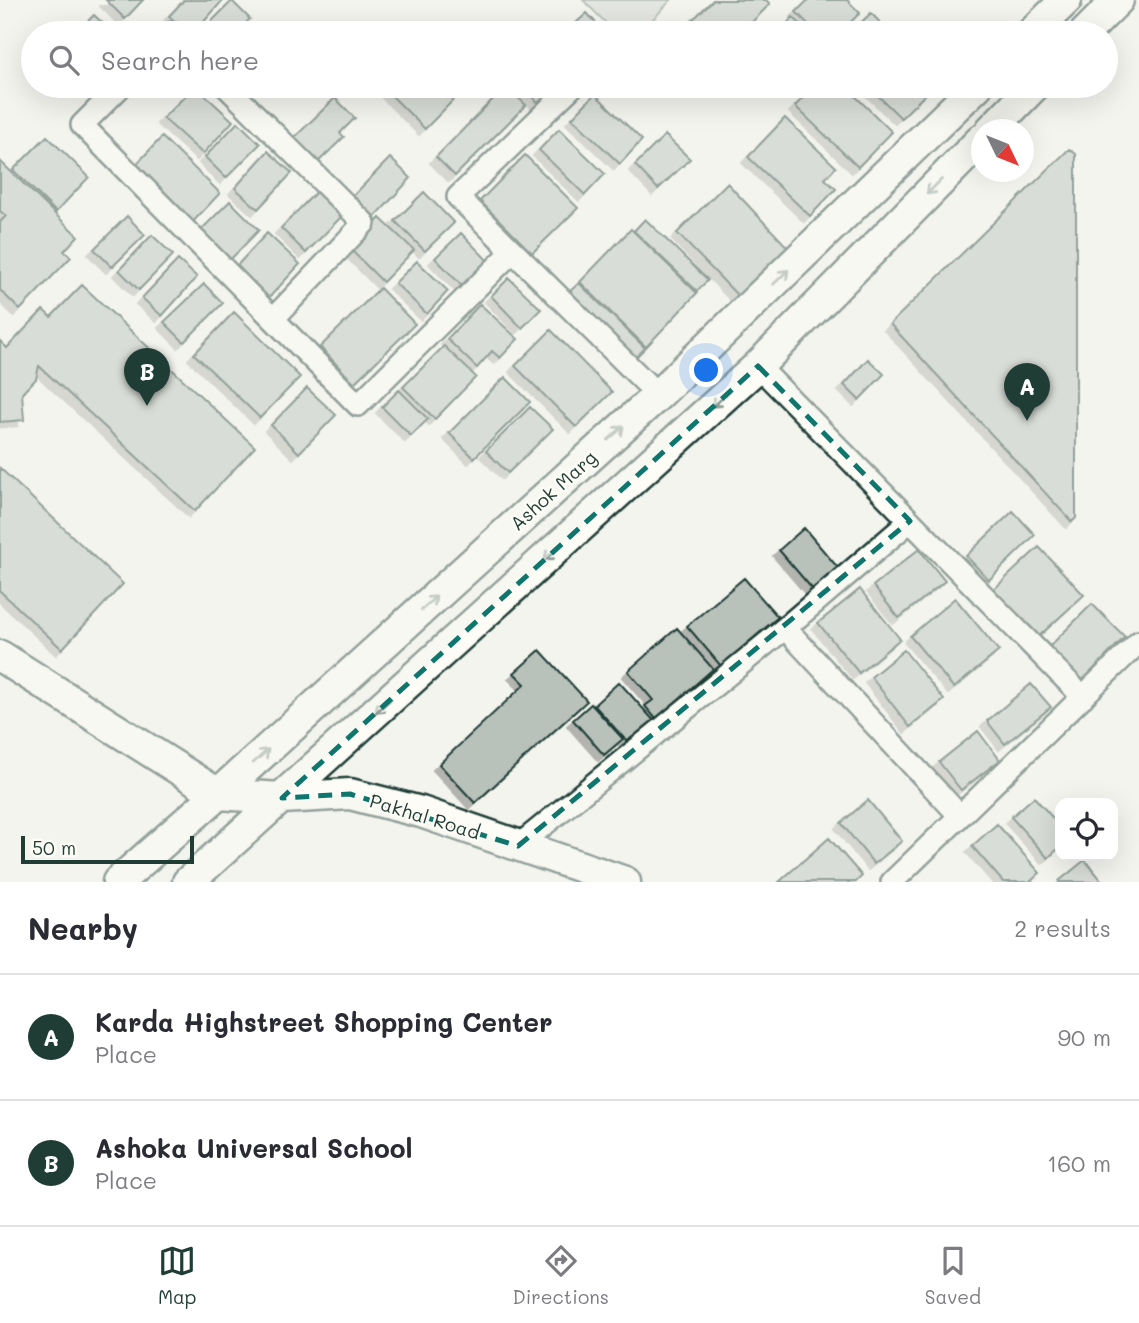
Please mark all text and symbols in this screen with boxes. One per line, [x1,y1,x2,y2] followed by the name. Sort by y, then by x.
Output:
[21,21,1118,98] search box
[45,41,83,79] icon: search
[101,43,259,77] text: Search here
[971,119,1034,182] north arrow
[925,179,942,196] one-way arrow
[772,268,789,285] one-way arrow
[124,348,170,406] pin: B
[689,353,723,387] your location
[1004,363,1050,421] pin: A
[711,392,729,408] one-way arrow
[606,425,624,441] one-way arrow
[504,445,602,535] street label: Ashok Marg
[544,544,561,561] one-way arrow
[420,594,437,611] one-way arrow
[375,697,393,713] one-way arrow
[252,747,269,764] one-way arrow
[367,787,483,845] street label: Pakhal Road
[1055,798,1118,861] map controls
[1055,798,1118,861] button: locate
[21,833,194,865] scale bar
[32,835,76,860] text: 50 m
[28,908,138,948] text: Nearby
[1014,913,1111,943] text: 2 results
[95,1005,553,1039] text: Karda Highstreet Shopping Center
[43,1022,59,1052] text: A
[1058,1022,1111,1052] text: 90 m
[95,1039,157,1069] text: Place
[95,1131,413,1165] text: Ashoka Universal School
[43,1148,59,1178] text: B
[1047,1148,1111,1178] text: 160 m
[95,1165,157,1195] text: Place
[158,1242,197,1309] tab: Map
[512,1242,609,1309] tab: Directions
[925,1242,981,1309] tab: Saved

